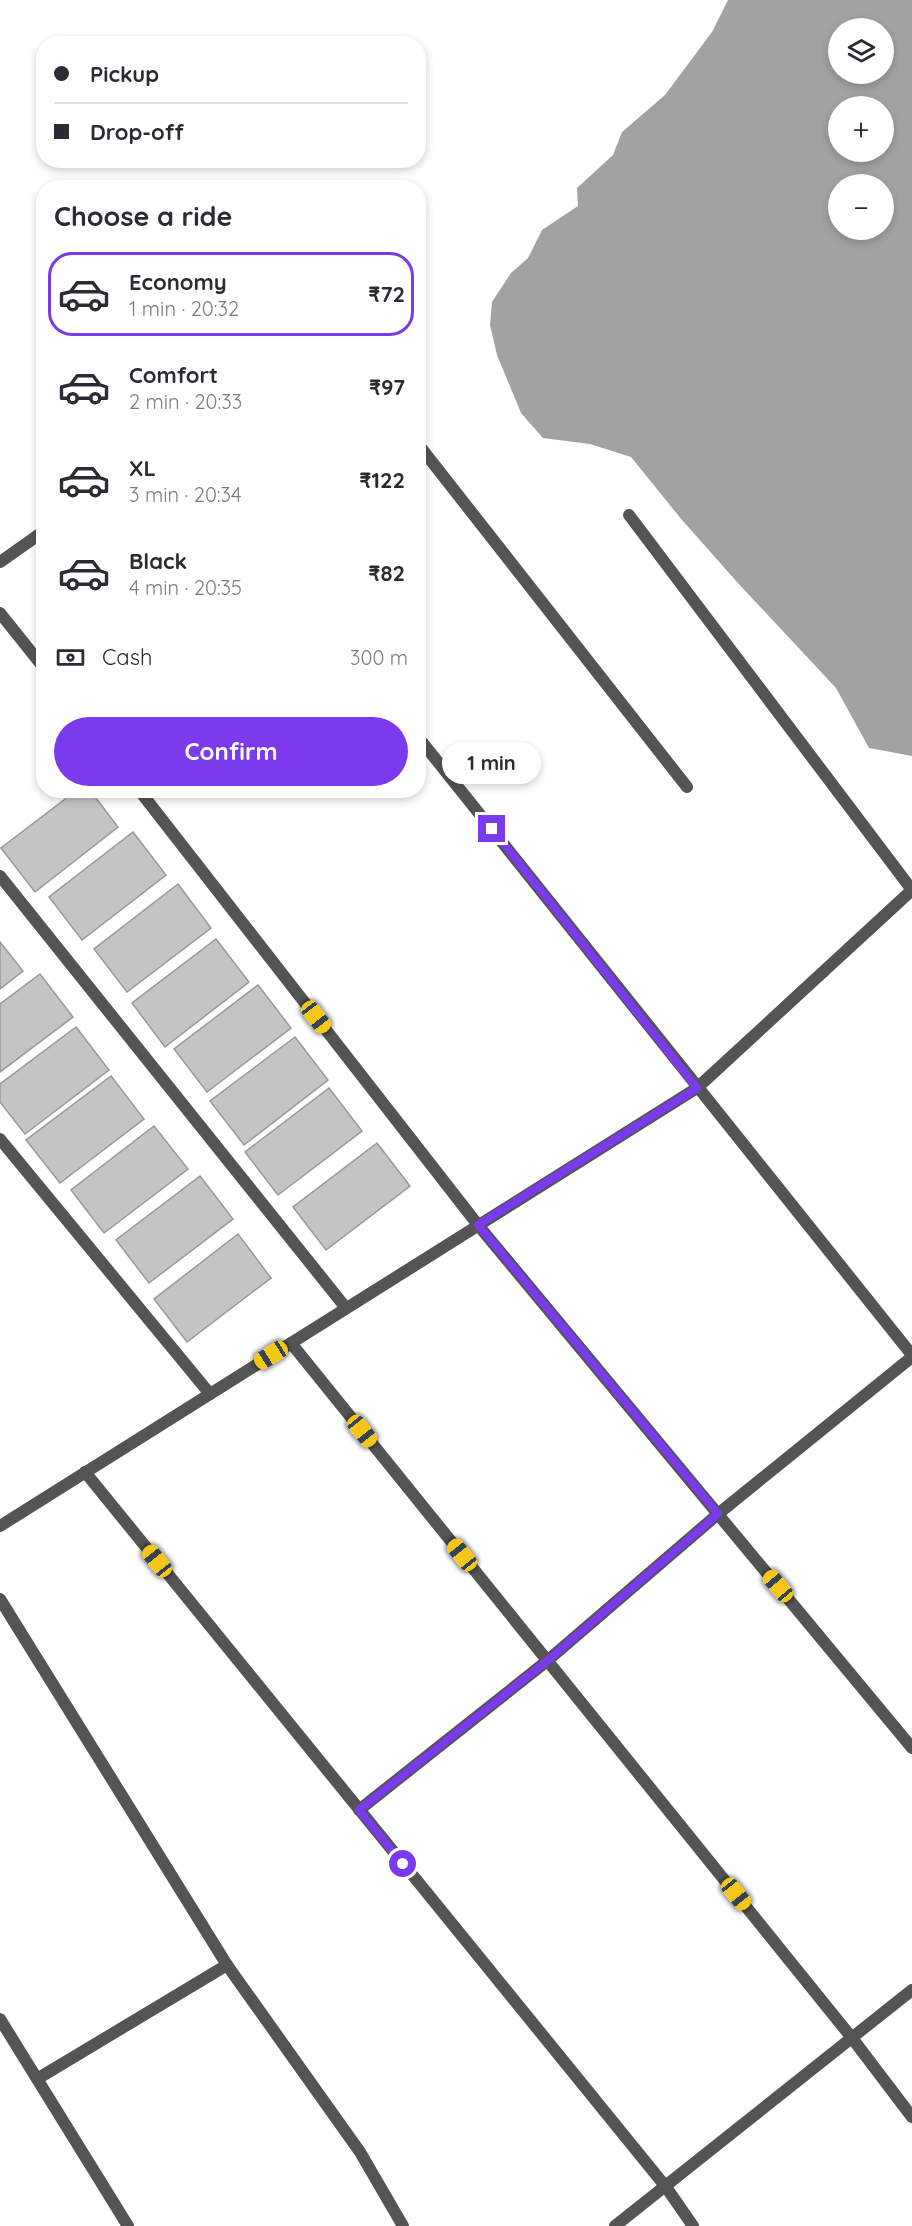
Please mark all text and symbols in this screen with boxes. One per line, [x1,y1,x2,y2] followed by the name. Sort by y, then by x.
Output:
[828,18,894,240] map controls
[828,18,894,84] button: layers
[90,60,159,88] text: Pickup
[828,96,894,162] button: +
[90,118,184,146] text: Drop-off
[828,174,894,240] button: −
[54,199,232,233] text: Choose a ride
[57,267,111,321] icon: car
[129,268,227,296] text: Economy
[368,280,405,308] text: ₹72
[129,296,239,321] text: 1 min · 20:32
[57,360,111,414] icon: car
[129,361,218,389] text: Comfort
[369,373,405,401] text: ₹97
[129,389,242,414] text: 2 min · 20:33
[57,453,111,507] icon: car
[129,454,156,482] text: XL
[359,466,405,494] text: ₹122
[129,482,242,507] text: 3 min · 20:34
[57,546,111,600] icon: car
[129,547,187,575] text: Black
[368,559,405,587] text: ₹82
[129,575,242,600] text: 4 min · 20:35
[54,641,87,674] icon: cash
[102,643,153,671] text: Cash
[350,645,408,670] text: 300 m
[54,717,408,786] button: Confirm
[442,742,542,784] callout: 1 min
[467,750,516,775] text: 1 min
[478,815,505,842] route end
[298,997,334,1037] car
[251,1338,291,1372] car
[344,1411,380,1451] car
[444,1535,480,1575] car
[139,1541,175,1581] car
[760,1566,796,1606] car
[389,1850,416,1877] route start
[718,1874,754,1914] car

